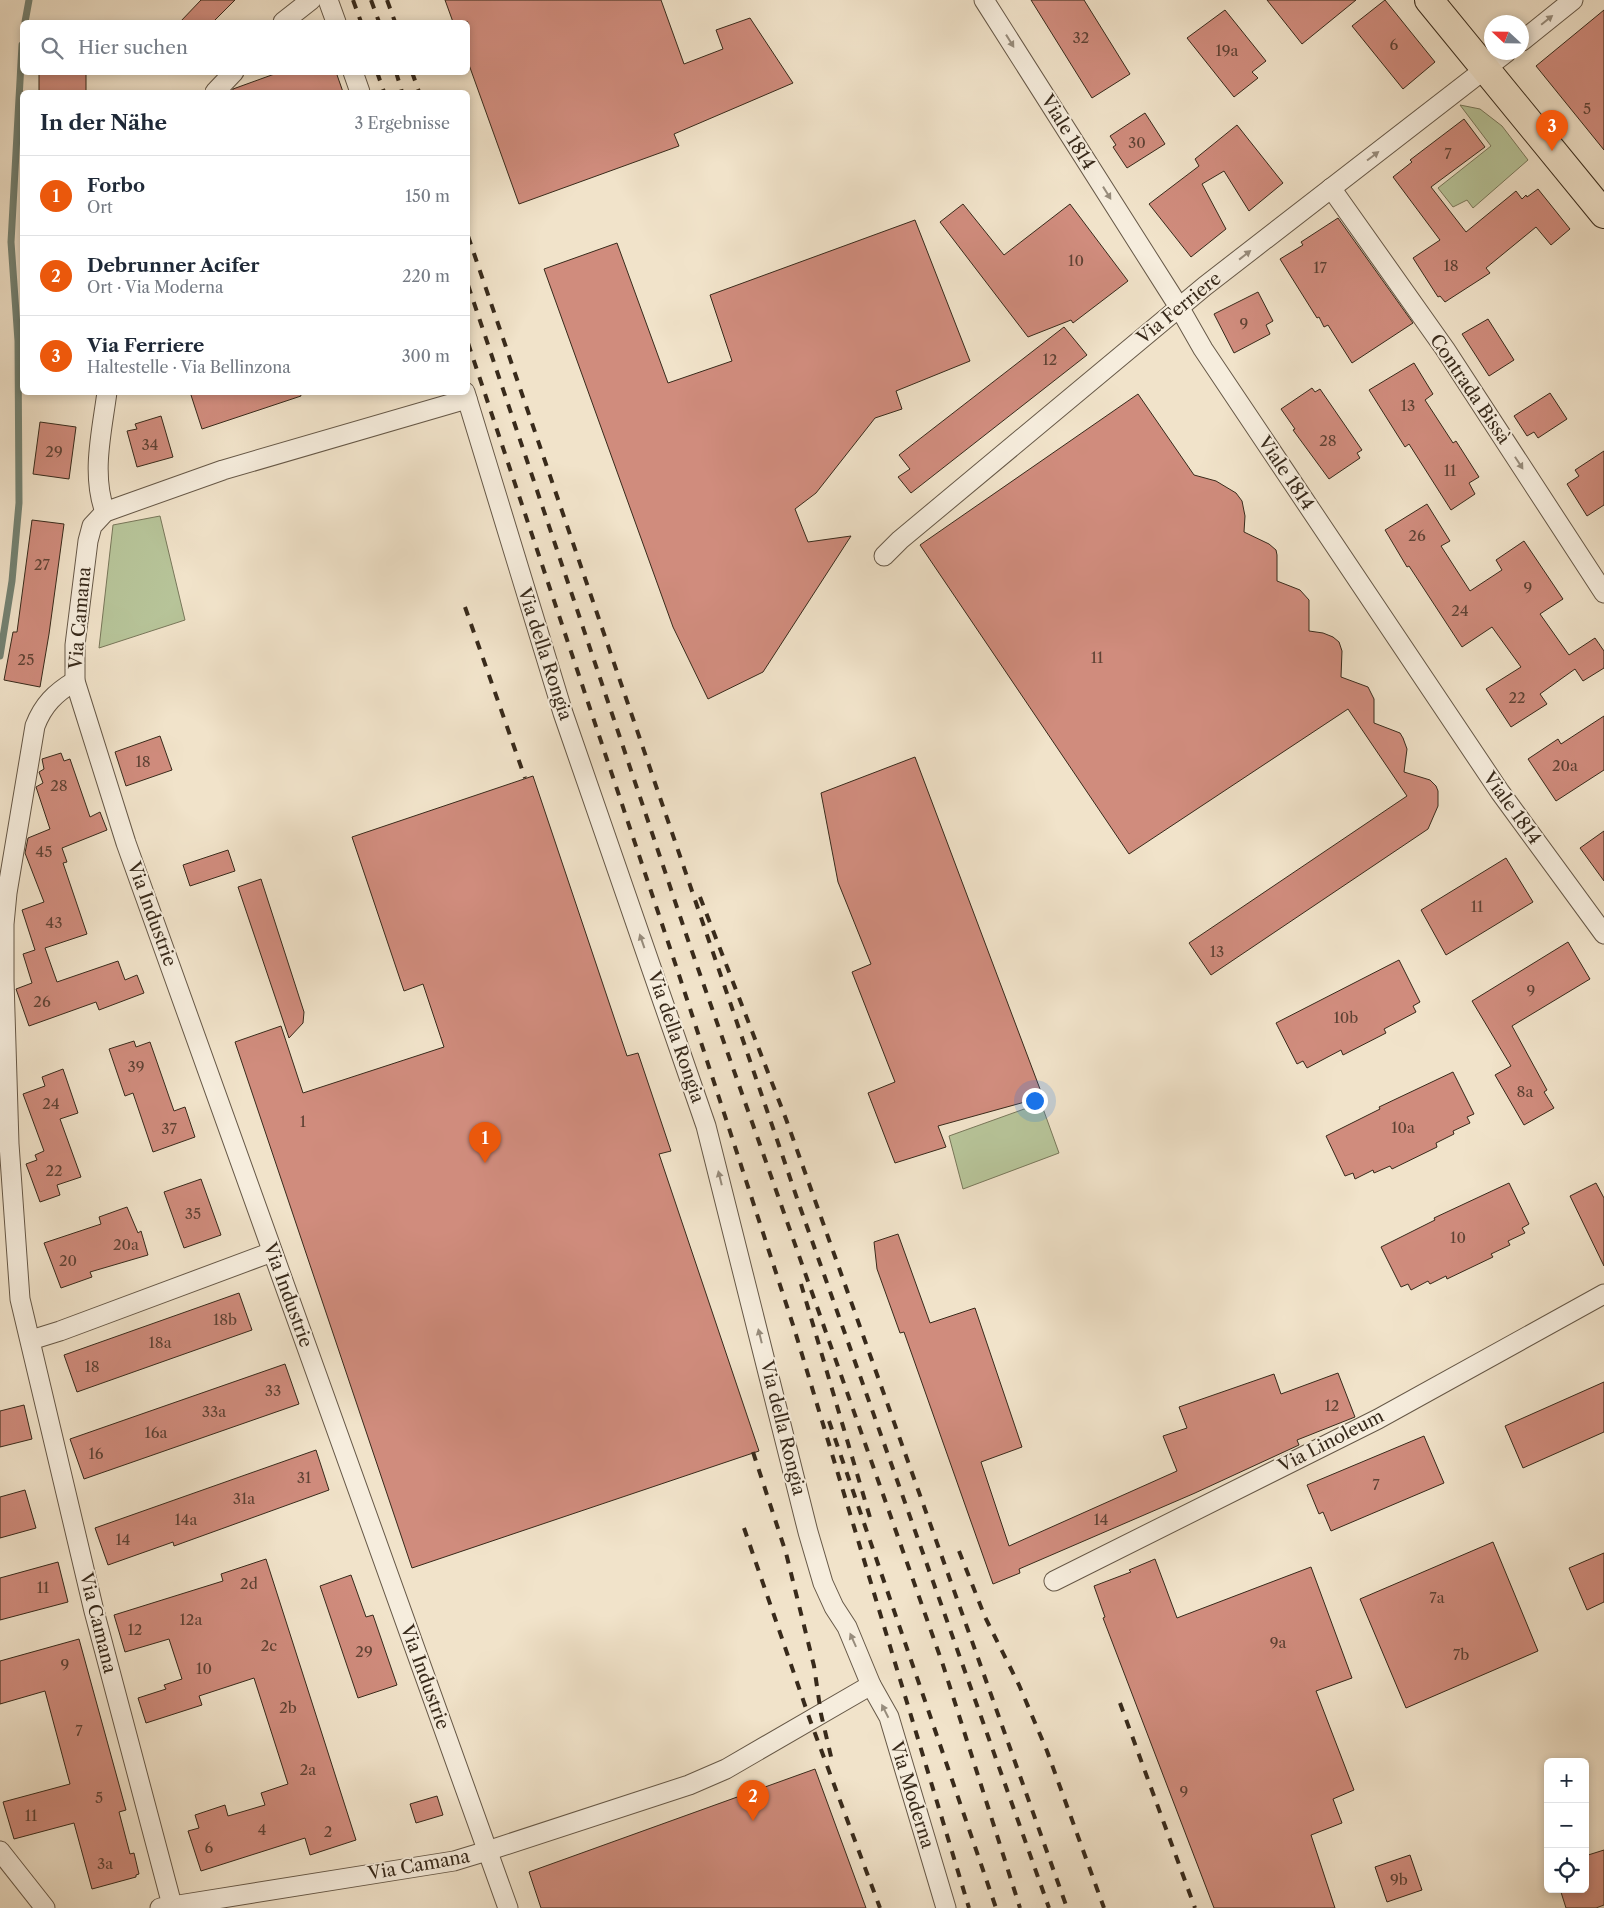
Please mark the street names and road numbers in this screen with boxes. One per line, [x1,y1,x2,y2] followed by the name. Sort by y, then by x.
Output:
[1036,90,1100,174] street label: Viale 1814
[1132,267,1225,349] street label: Via Ferriere
[1425,330,1515,449] street label: Contrada Bissà
[1253,431,1319,514] street label: Viale 1814
[64,565,95,671] street label: Via Camana
[513,584,577,724] street label: Via della Rongia
[1478,767,1546,849] street label: Viale 1814
[123,858,181,969] street label: Via Industrie
[643,967,709,1106] street label: Via della Rongia
[259,1239,317,1350] street label: Via Industrie
[755,1357,811,1498] street label: Via della Rongia
[1274,1405,1388,1477] street label: Via Linoleum
[75,1569,121,1676] street label: Via Camana
[396,1621,454,1732] street label: Via Industrie
[885,1738,939,1852] street label: Via Moderna
[365,1845,472,1885] street label: Via Camana

